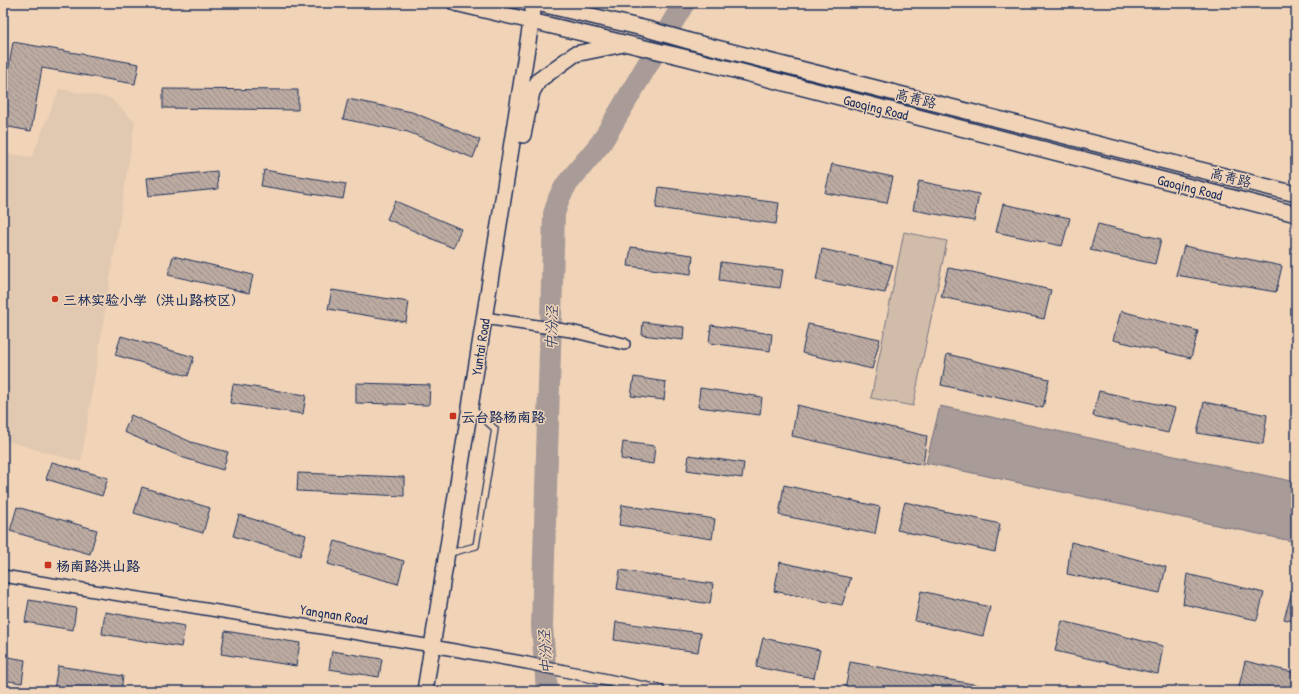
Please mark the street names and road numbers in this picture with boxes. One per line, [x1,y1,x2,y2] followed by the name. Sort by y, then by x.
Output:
[893,84,939,112] street label: 高青路
[841,90,911,125] street label: Gaoqing Road
[1208,163,1254,191] street label: 高青路
[1155,170,1225,205] street label: Gaoqing Road
[466,316,494,377] street label: Yuntai Road
[299,599,370,630] street label: Yangnan Road

